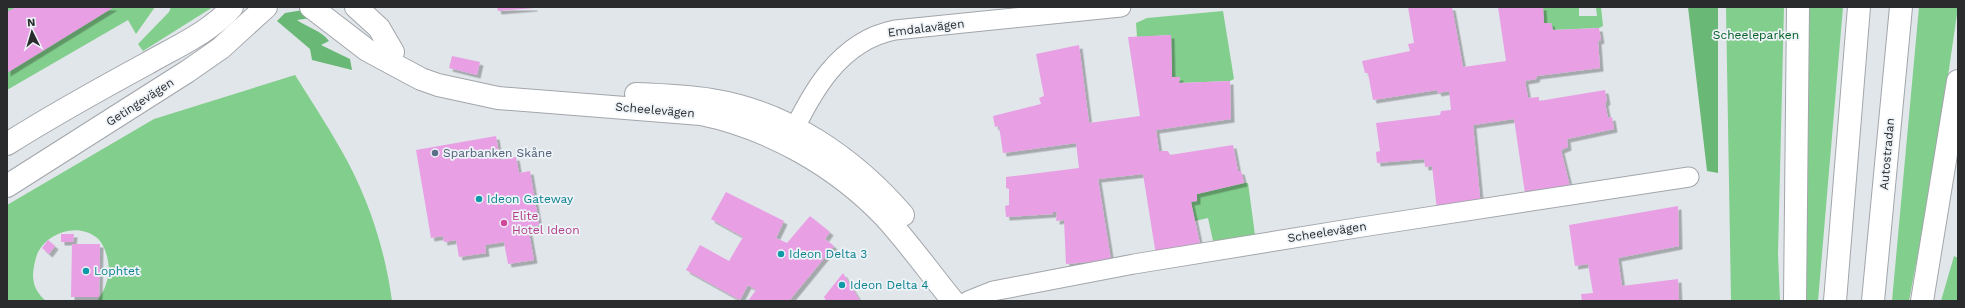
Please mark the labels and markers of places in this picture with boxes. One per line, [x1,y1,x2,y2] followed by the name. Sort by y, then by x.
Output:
[443,146,552,160] place label: Sparbanken Skåne
[430,148,440,158] marker: Sparbanken Skåne
[487,192,574,206] place label: Ideon Gateway
[474,194,484,204] marker: Ideon Gateway
[512,209,580,237] place label: Elite Hotel Ideon
[499,218,509,228] marker: Elite Hotel Ideon
[789,247,867,261] place label: Ideon Delta 3
[776,249,786,259] marker: Ideon Delta 3
[94,264,140,278] place label: Lophtet
[81,266,91,276] marker: Lophtet
[850,278,929,292] place label: Ideon Delta 4
[837,280,847,290] marker: Ideon Delta 4

